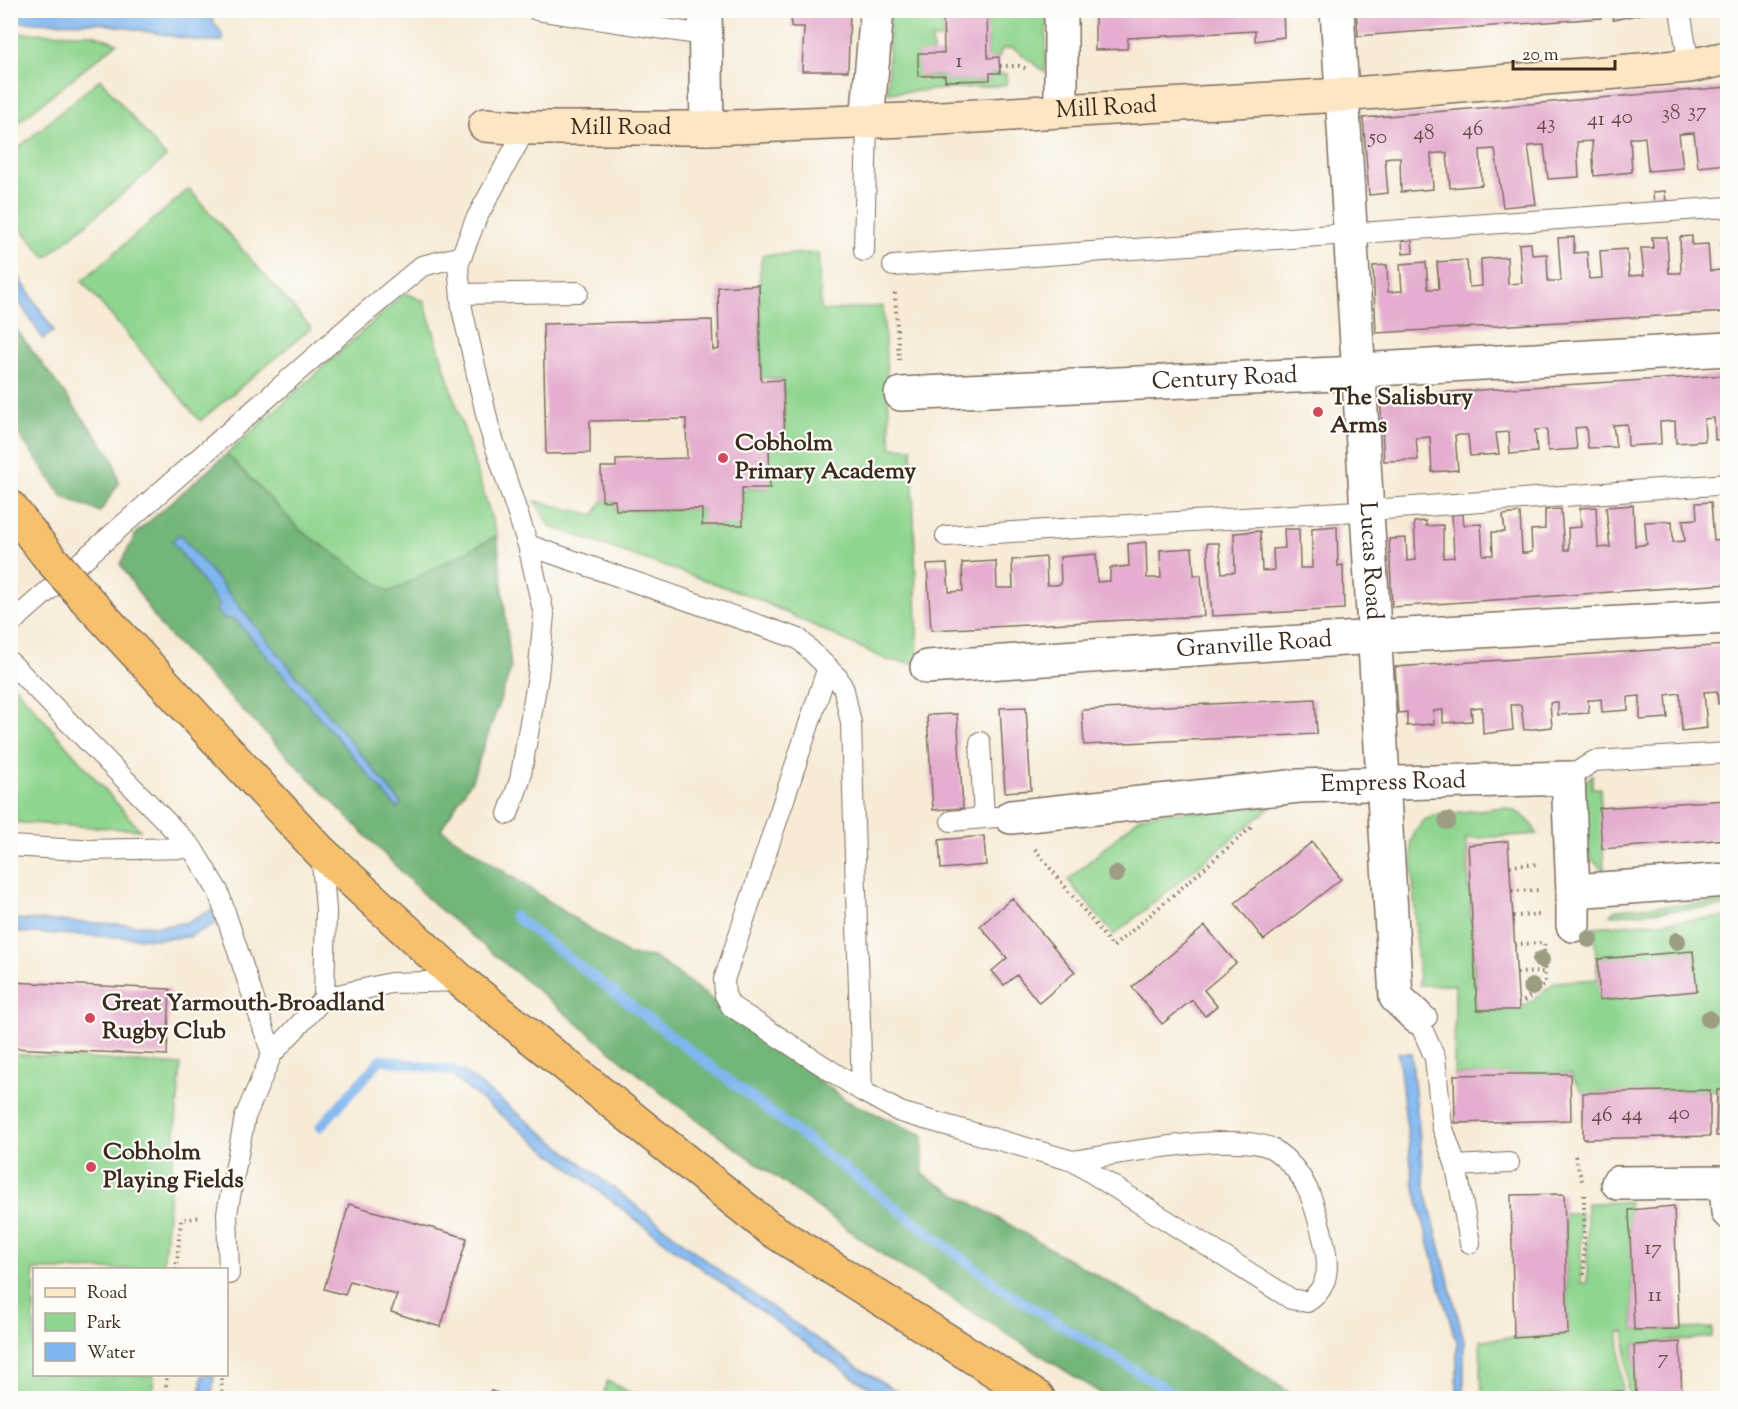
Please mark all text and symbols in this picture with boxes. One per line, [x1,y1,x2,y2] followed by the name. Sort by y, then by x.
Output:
[1513,33,1615,71] scale bar
[1522,43,1559,69] text: 20 m
[955,47,963,77] house number: 1
[1055,89,1158,128] street label: Mill Road
[1687,97,1707,127] house number: 37
[1662,99,1680,129] house number: 38
[1611,103,1633,133] house number: 40
[1587,105,1605,135] house number: 41
[1536,109,1556,139] house number: 43
[570,111,672,145] street label: Mill Road
[1463,115,1483,145] house number: 46
[1413,119,1435,149] house number: 48
[1368,123,1387,153] house number: 50
[1151,359,1299,399] street label: Century Road
[1330,381,1473,443] place label: The Salisbury Arms
[1311,405,1325,419] marker: The Salisbury Arms
[735,427,916,489] place label: Cobholm Primary Academy
[716,451,730,465] marker: Cobholm Primary Academy
[1349,501,1390,622] street label: Lucas Road
[1175,623,1334,667] street label: Granville Road
[1320,764,1467,802] street label: Empress Road
[102,987,385,1049] place label: Great Yarmouth-Broadland Rugby Club
[83,1011,97,1025] marker: Great Yarmouth-Broadland Rugby Club
[1668,1099,1690,1129] house number: 40
[1621,1100,1643,1130] house number: 44
[1592,1101,1612,1131] house number: 46
[103,1136,244,1198] place label: Cobholm Playing Fields
[84,1160,98,1174] marker: Cobholm Playing Fields
[1644,1234,1662,1264] house number: 17
[33,1268,228,1376] legend
[87,1281,127,1307] text: Road
[1648,1281,1662,1311] house number: 11
[87,1311,122,1337] text: Park
[87,1341,136,1367] text: Water
[1658,1344,1669,1374] house number: 7

